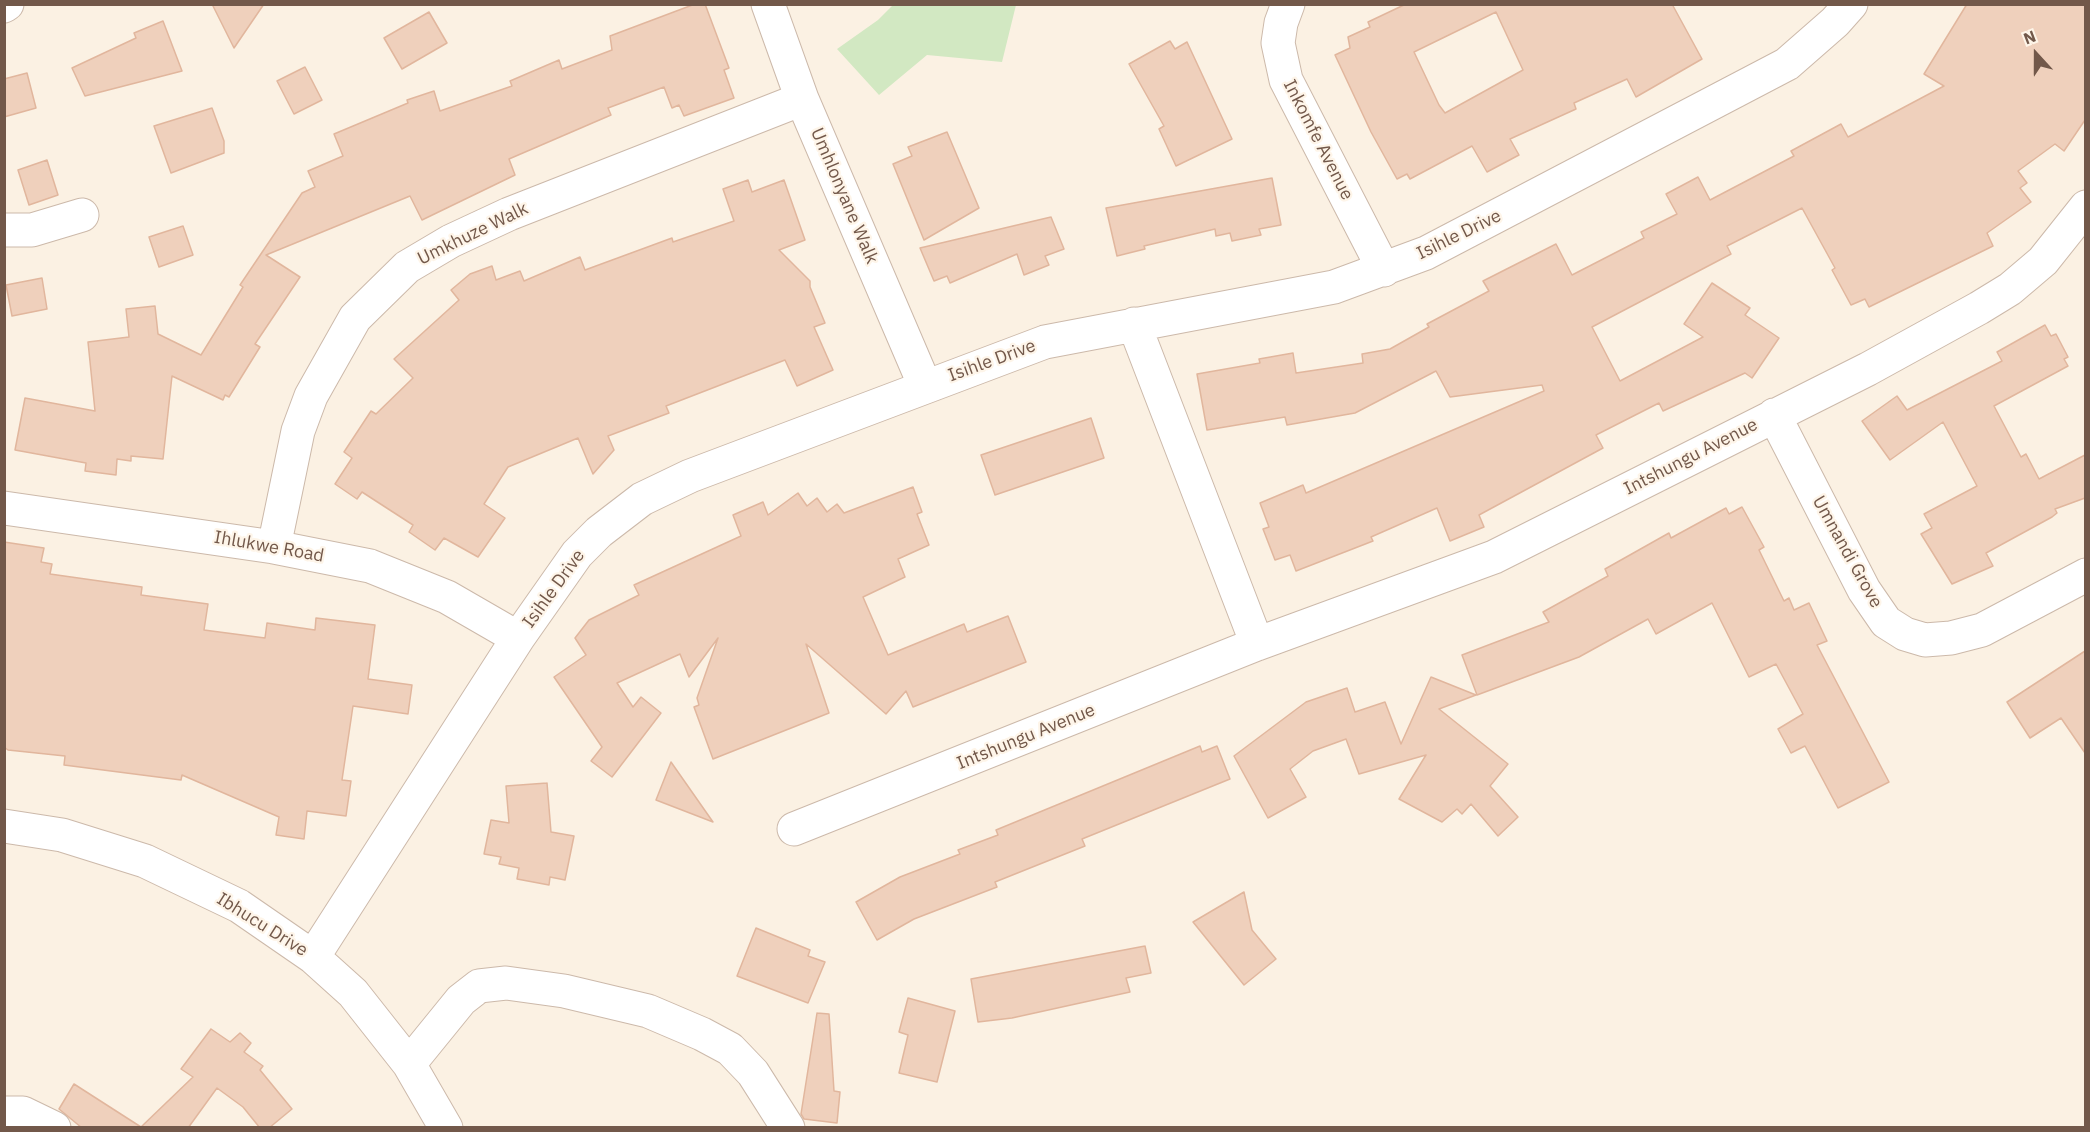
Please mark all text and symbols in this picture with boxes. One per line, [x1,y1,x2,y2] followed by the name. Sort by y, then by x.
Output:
[2006,24,2066,84] north arrow
[2021,26,2039,49] text: N
[1278,76,1358,204] street label: Inkomfe Avenue
[806,125,882,267] street label: Umhlonyane Walk
[414,198,532,270] street label: Umkhuze Walk
[1413,205,1505,265] street label: Isihle Drive
[945,335,1039,387] street label: Isihle Drive
[1621,414,1761,500] street label: Intshungu Avenue
[1807,492,1887,612] street label: Umnandi Grove
[212,527,326,567] street label: Ihlukwe Road
[518,546,590,632] street label: Isihle Drive
[954,699,1098,775] street label: Intshungu Avenue
[212,888,312,962] street label: Ibhucu Drive

